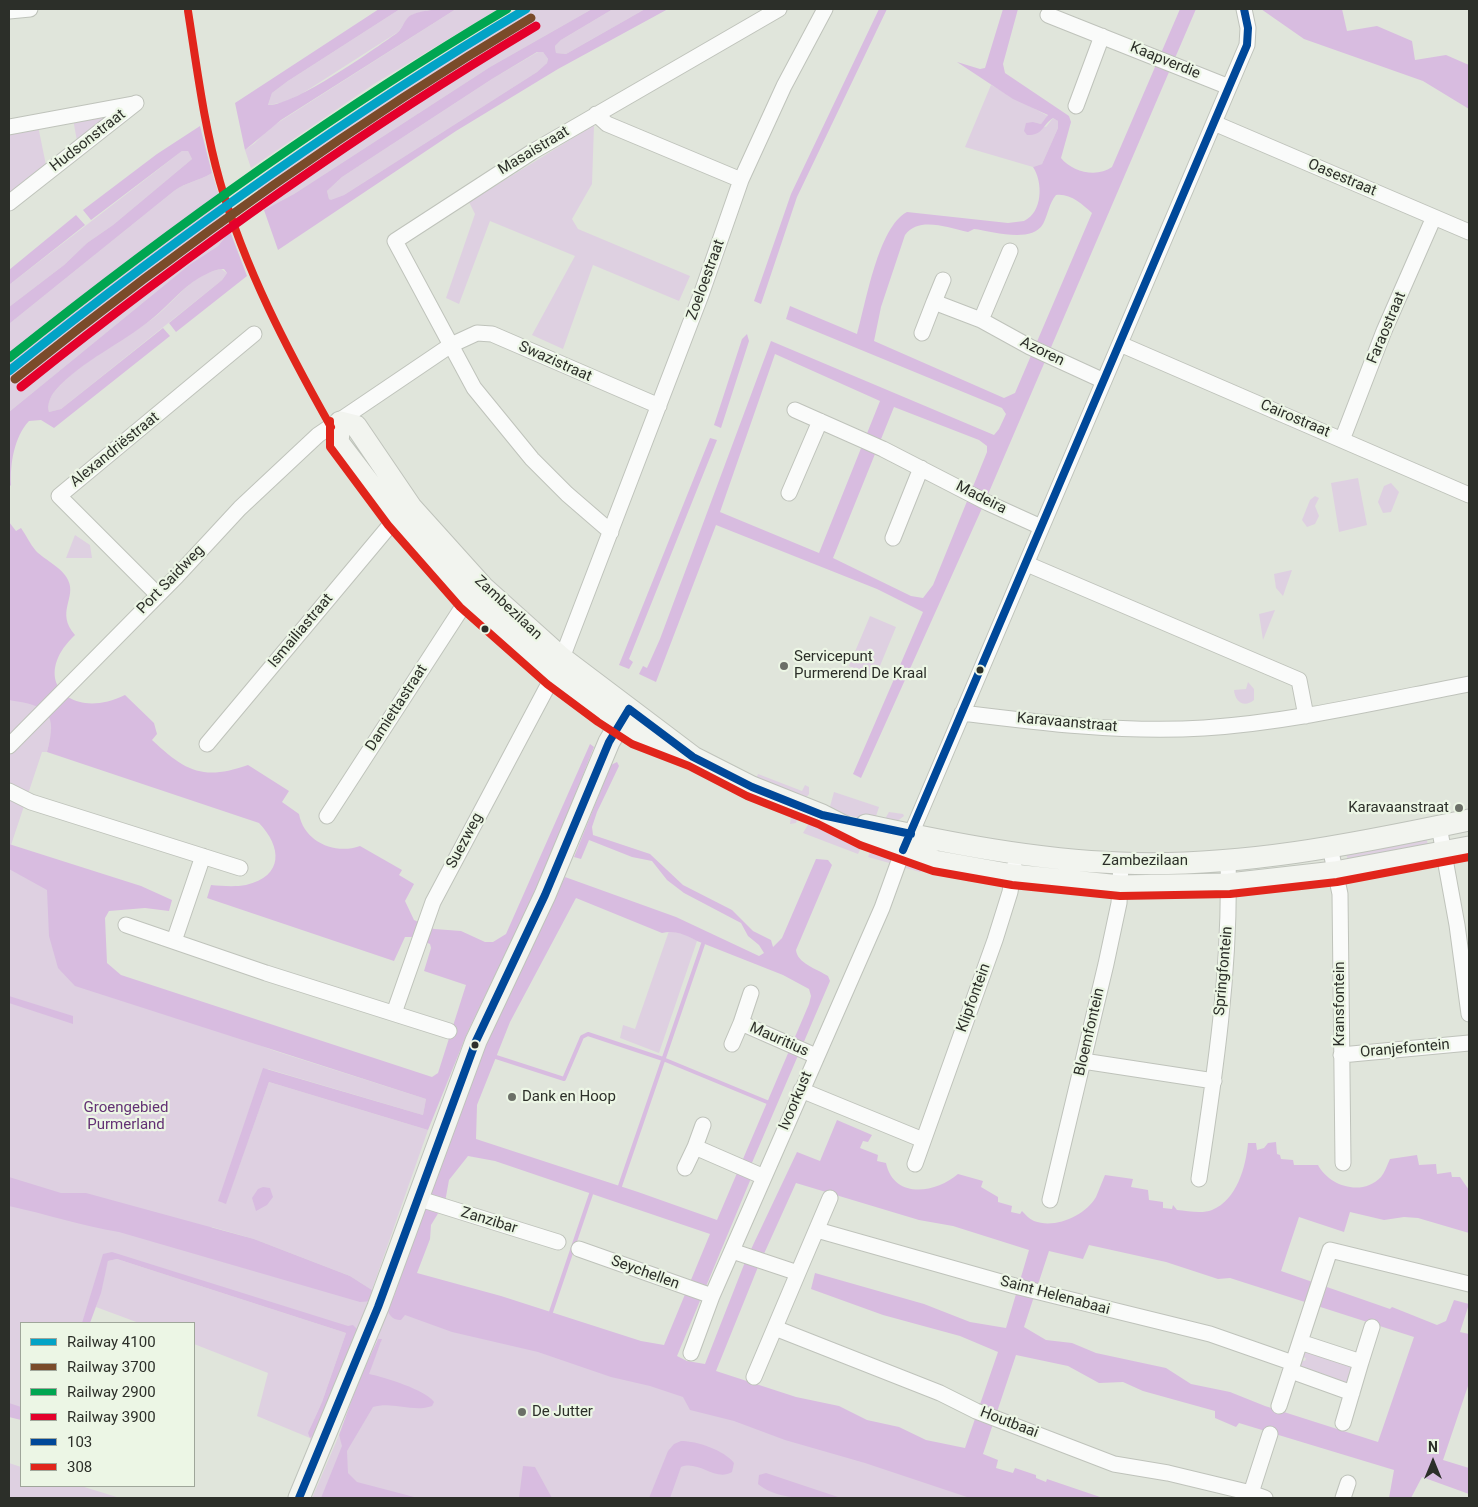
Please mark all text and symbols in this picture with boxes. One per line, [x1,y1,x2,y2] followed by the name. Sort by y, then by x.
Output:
[1127,39,1203,83] street label: Kaapverdie
[47,106,129,176] street label: Hudsonstraat
[495,123,573,179] street label: Masaistraat
[1305,155,1379,201] street label: Oasestraat
[683,237,729,323] street label: Zoeloestraat
[1364,289,1410,367] street label: Faraostraat
[1017,334,1067,370] street label: Azoren
[516,338,594,386] street label: Swazistraat
[1258,396,1332,442] street label: Cairostraat
[67,409,163,491] street label: Alexandriëstraat
[953,478,1009,518] street label: Madeira
[134,542,208,618] street label: Port Saidweg
[470,572,546,644] street label: Zambezilaan
[265,590,337,672] street label: Ismailiastraat
[480,624,490,634] unlabelled marker
[794,648,927,683] place label: Servicepunt Purmerend De Kraal
[778,660,790,672] marker: Servicepunt Purmerend De Kraal
[362,661,432,755] street label: Damiettastraat
[975,665,985,675] unlabelled marker
[1016,710,1118,736] street label: Karavaanstraat
[1348,799,1449,817] place label: Karavaanstraat
[1453,802,1465,814] marker: Karavaanstraat
[443,810,487,872] street label: Suezweg
[1102,852,1188,870] street label: Zambezilaan
[1211,926,1237,1016] street label: Springfontein
[953,961,995,1035] street label: Klipfontein
[1331,961,1349,1047] street label: Kransfontein
[1071,986,1109,1078] street label: Bloemfontein
[747,1019,811,1061] street label: Mauritius
[1359,1036,1451,1062] street label: Oranjefontein
[470,1040,480,1050] unlabelled marker
[776,1069,816,1133] street label: Ivoorkust
[522,1088,616,1106] place label: Dank en Hoop
[506,1091,518,1103] marker: Dank en Hoop
[84,1099,168,1134] park label: Groengebied Purmerland
[459,1204,519,1238] street label: Zanzibar
[608,1252,682,1294] street label: Seychellen
[998,1273,1112,1319] street label: Saint Helenabaai
[20,1322,195,1487] legend
[67,1333,156,1351] text: Railway 4100
[67,1358,156,1376] text: Railway 3700
[67,1383,156,1401] text: Railway 2900
[532,1403,593,1421] place label: De Jutter
[977,1404,1041,1442] street label: Houtbaai
[516,1406,528,1418] marker: De Jutter
[67,1408,156,1426] text: Railway 3900
[67,1433,92,1451] text: 103
[1408,1437,1458,1487] north arrow
[1428,1439,1438,1455] text: N
[67,1458,92,1476] text: 308

